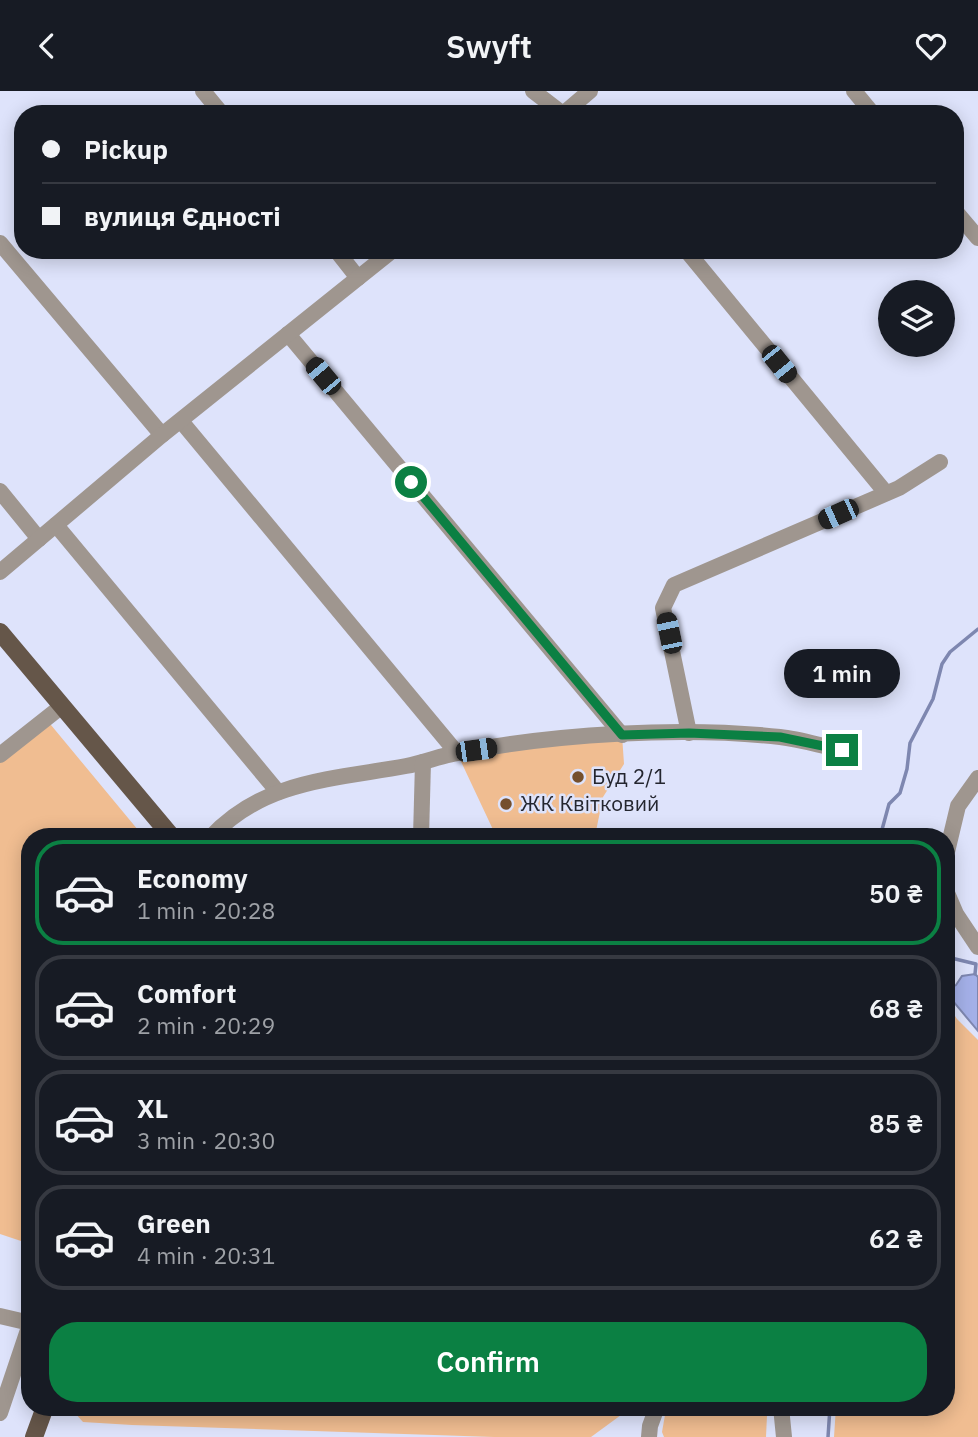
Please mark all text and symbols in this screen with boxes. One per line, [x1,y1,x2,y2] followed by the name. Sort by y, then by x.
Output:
[446,25,532,67] text: Swyft
[28,27,66,65] icon: back
[912,27,950,65] icon: heart
[84,132,168,166] text: Pickup
[84,199,281,233] text: вулиця Єдності
[878,280,955,357] map controls
[878,280,955,357] button: layers
[758,341,801,387] car
[302,353,345,399] car
[395,466,427,498] route start
[815,496,862,532] car
[655,610,684,656] car
[784,649,900,697] callout: 1 min
[812,658,872,688] text: 1 min
[826,734,858,766] route end
[454,737,499,763] car
[592,762,666,790] place label: Буд 2/1
[570,769,586,785] marker: Буд 2/1
[520,789,659,817] place label: ЖК Квітковий
[498,796,514,812] marker: ЖК Квітковий
[53,861,116,924] icon: car
[137,861,248,895] text: Economy
[869,876,923,910] text: 50 ₴
[137,895,275,925] text: 1 min · 20:28
[53,976,116,1039] icon: car
[137,976,236,1010] text: Comfort
[869,991,923,1025] text: 68 ₴
[137,1010,275,1040] text: 2 min · 20:29
[53,1091,116,1154] icon: car
[137,1091,168,1125] text: XL
[869,1106,923,1140] text: 85 ₴
[137,1125,275,1155] text: 3 min · 20:30
[53,1206,116,1269] icon: car
[137,1206,211,1240] text: Green
[869,1221,923,1255] text: 62 ₴
[137,1240,275,1270] text: 4 min · 20:31
[49,1322,927,1402] button: Confirm

